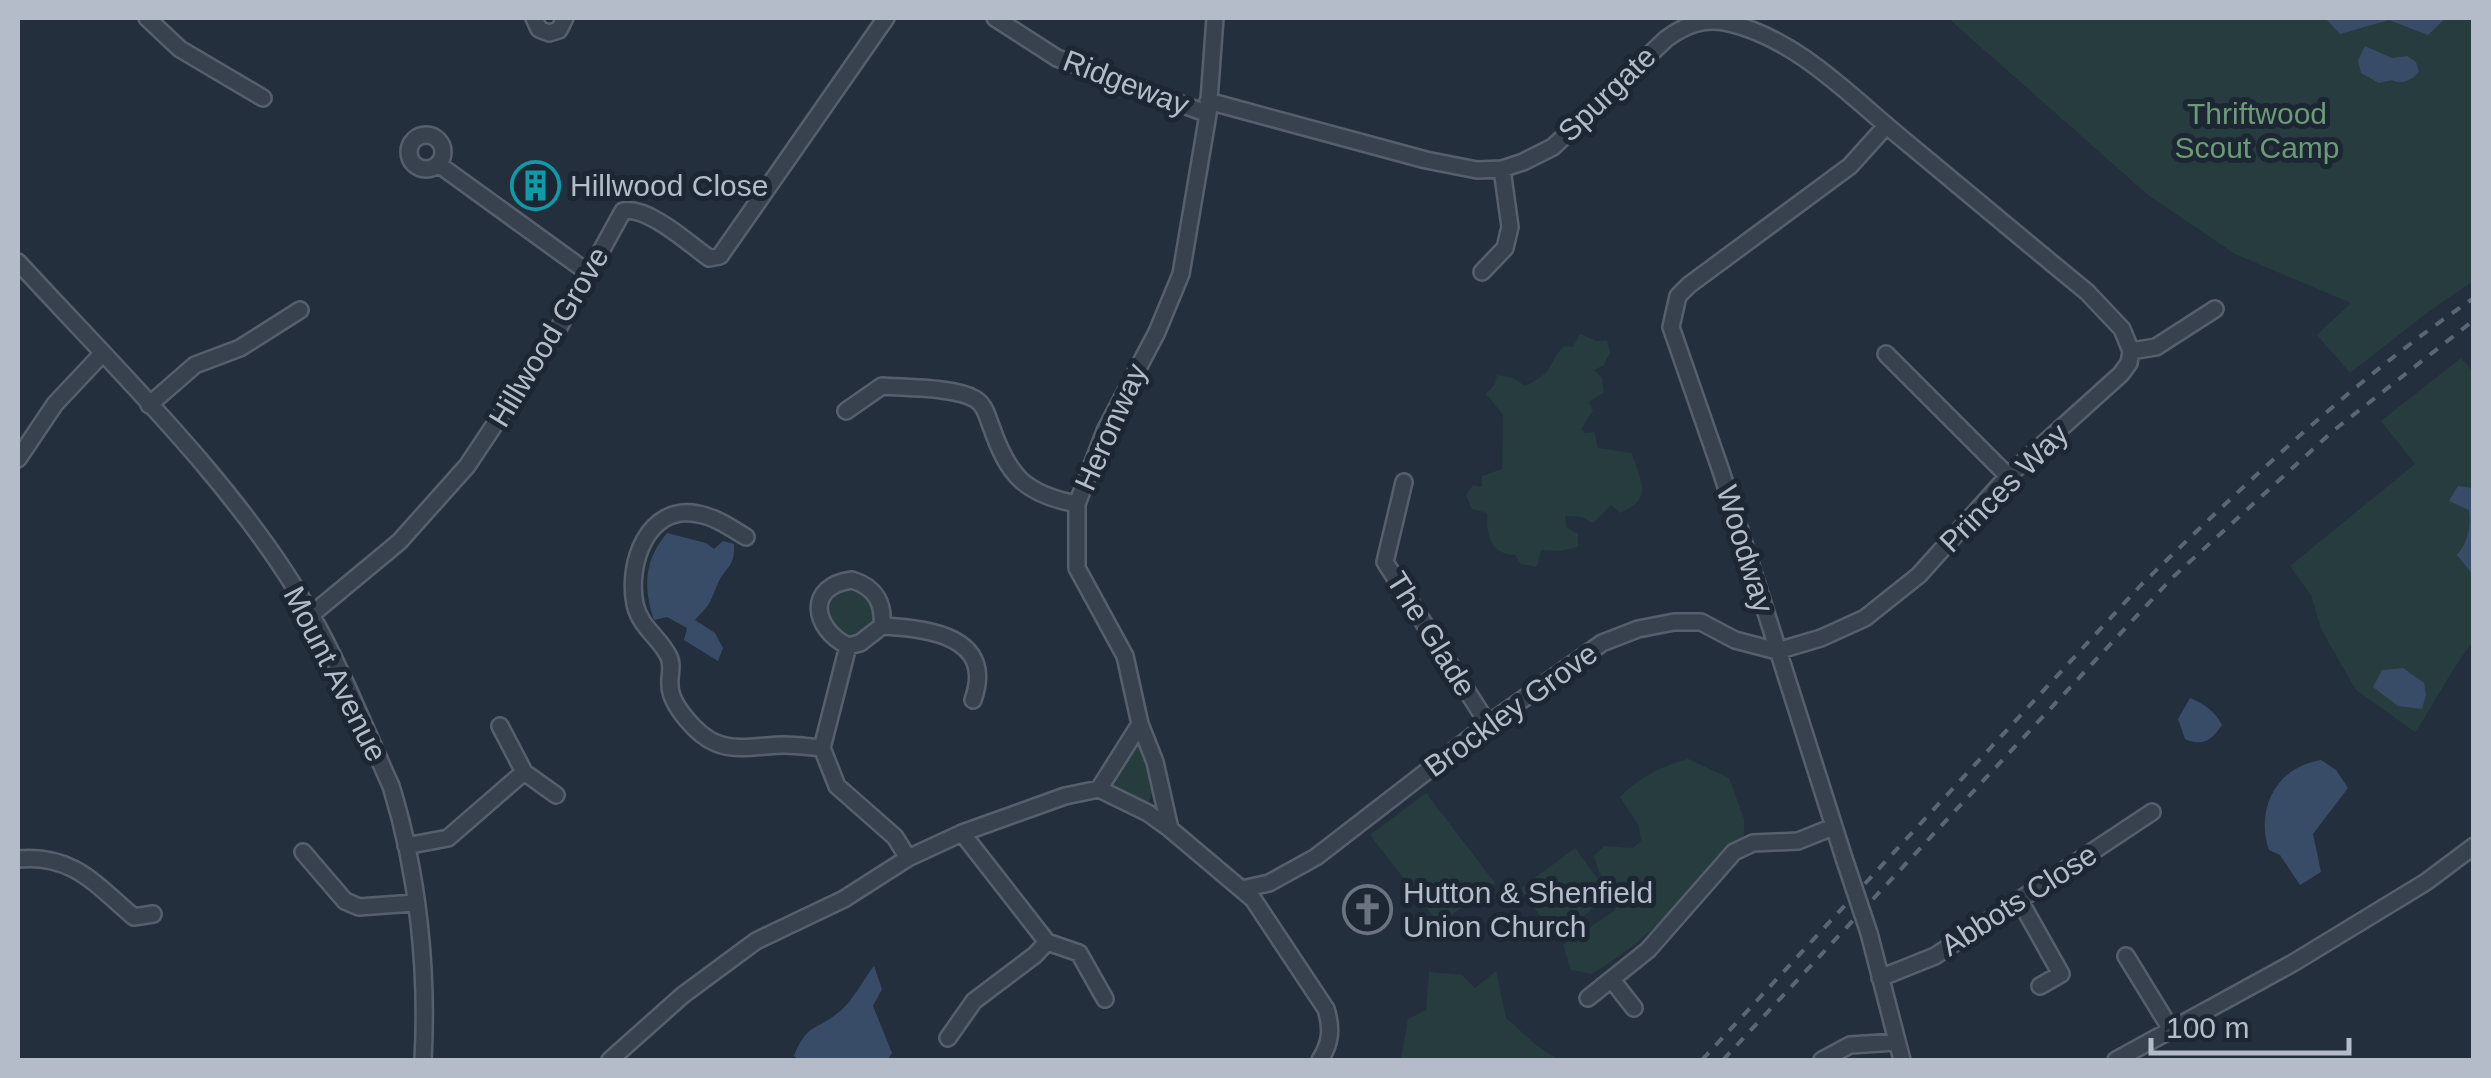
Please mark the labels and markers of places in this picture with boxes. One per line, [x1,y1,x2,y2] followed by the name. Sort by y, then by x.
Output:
[509,160,561,212] building icon: Hillwood Close
[570,169,768,202] place label: Hillwood Close
[1403,876,1653,943] place label: Hutton & Shenfield Union Church
[1342,884,1394,936] church icon: Hutton & Shenfield Union Church

